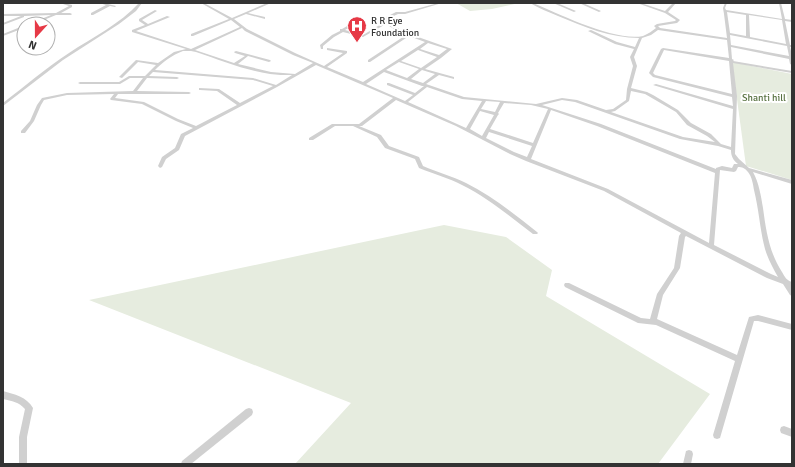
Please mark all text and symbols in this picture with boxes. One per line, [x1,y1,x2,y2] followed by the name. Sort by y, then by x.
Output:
[346,15,368,43] hospital icon: R R Eye Foundation
[371,15,419,39] place label: R R Eye Foundation
[16,16,56,56] north arrow
[27,37,38,52] text: N
[742,92,786,104] park label: Shanti hill

